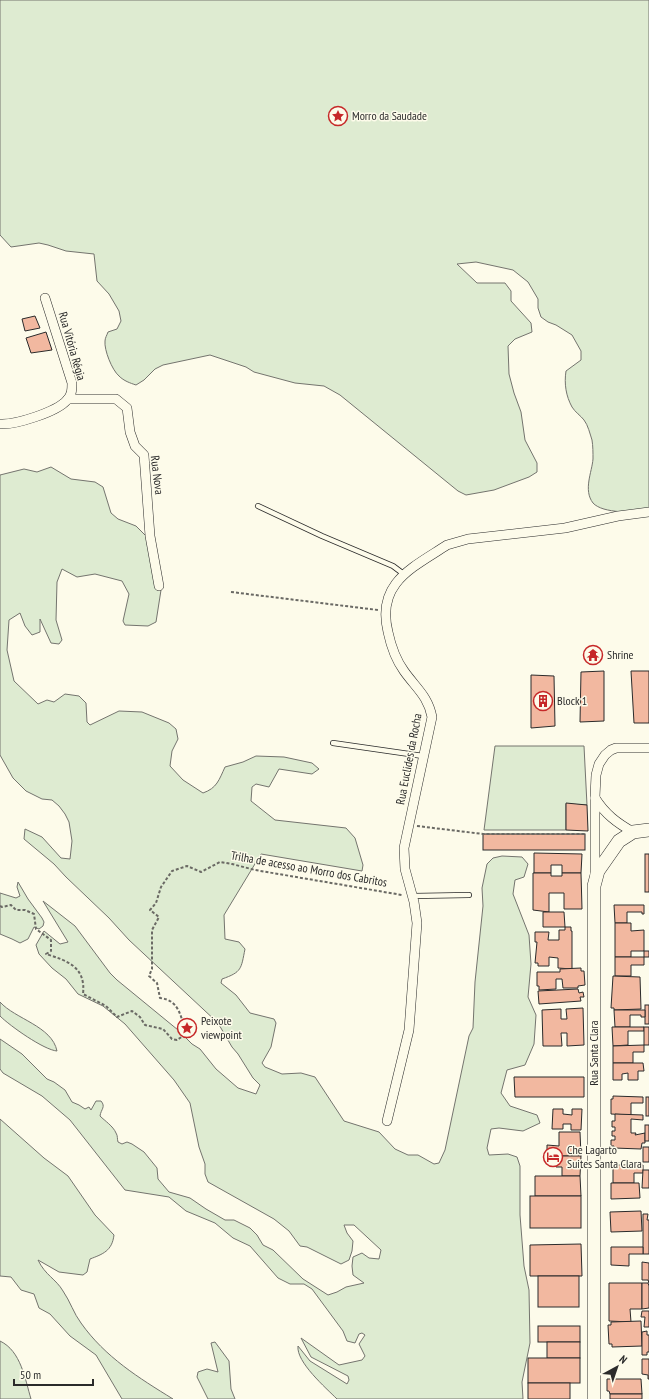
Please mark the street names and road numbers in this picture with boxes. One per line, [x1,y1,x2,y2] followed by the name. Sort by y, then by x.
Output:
[56,310,89,382] street label: Rua Vitória Régia
[148,455,167,496] street label: Rua Nova
[392,712,425,806] street label: Rua Euclides da Rocha
[230,847,388,890] street label: Trilha de acesso ao Morro dos Cabritos
[586,1020,601,1086] street label: Rua Santa Clara

